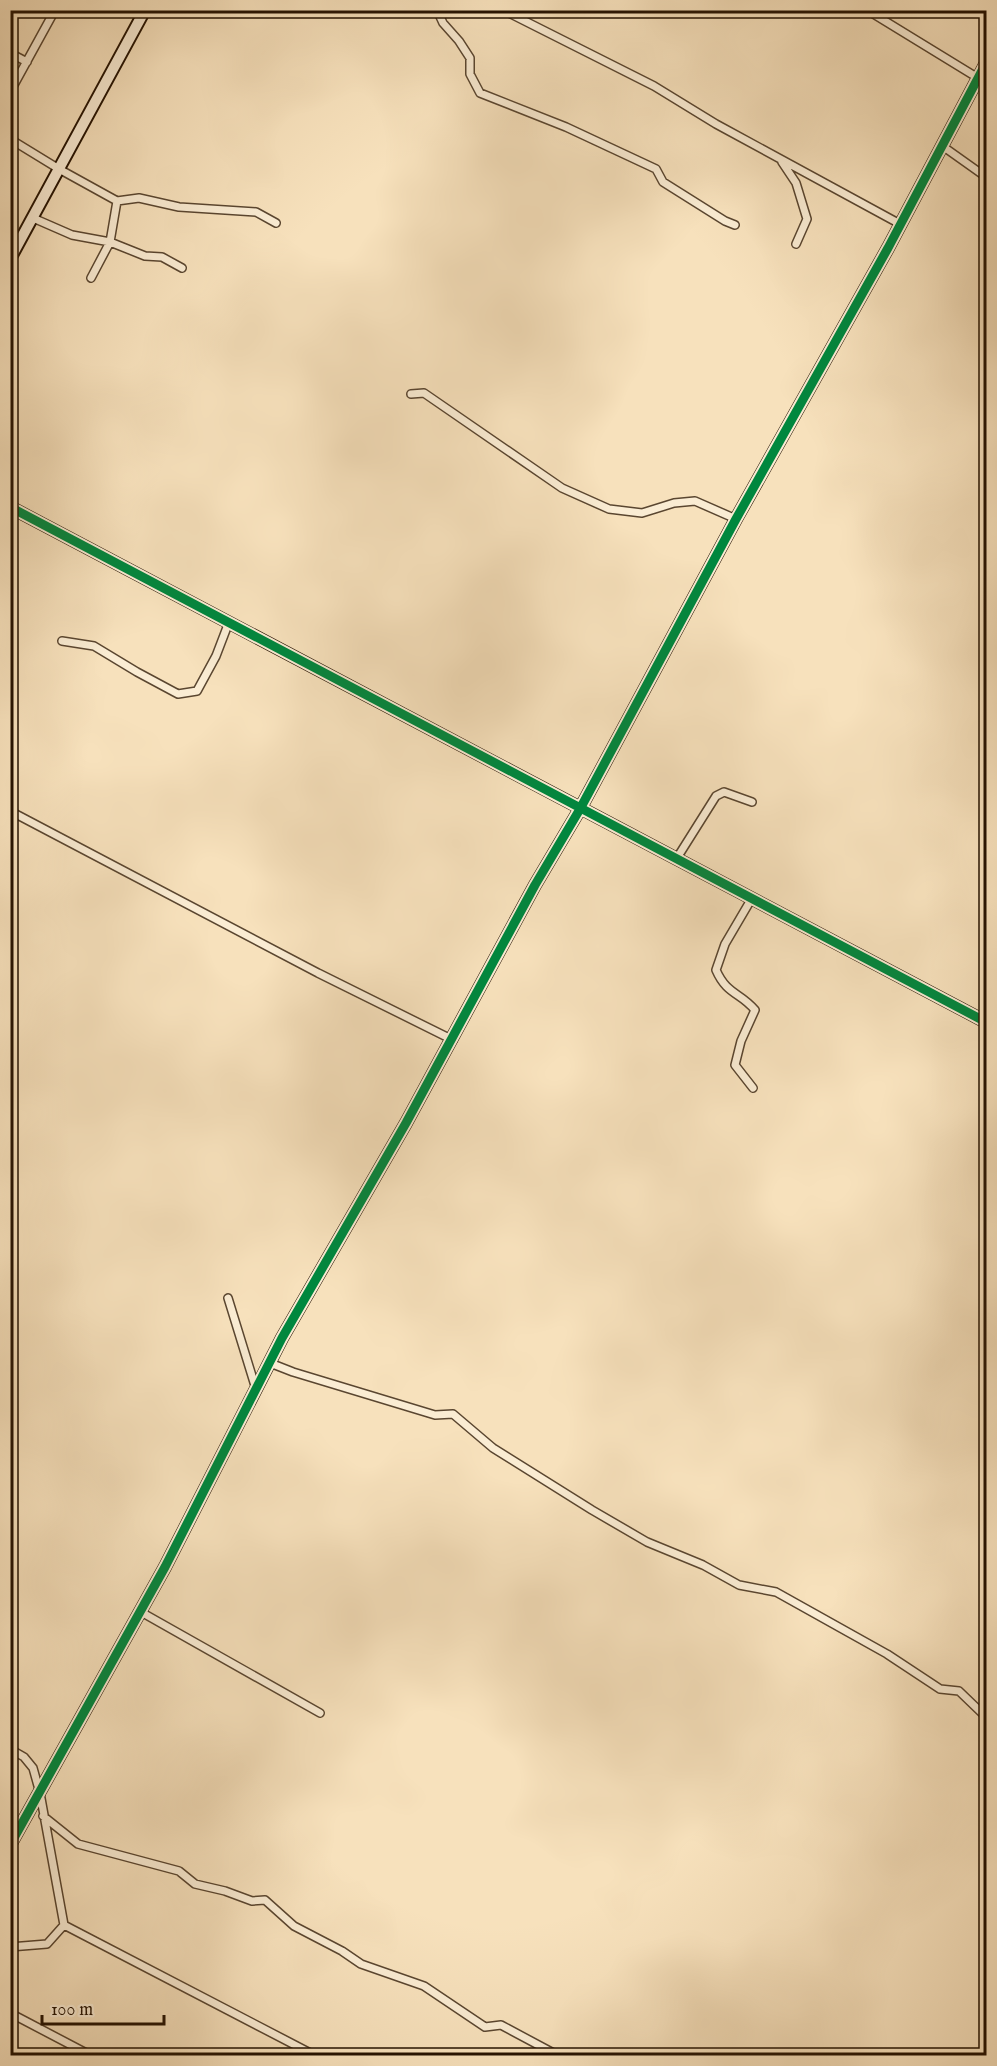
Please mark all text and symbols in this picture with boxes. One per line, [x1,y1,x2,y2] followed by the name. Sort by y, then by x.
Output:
[42,1988,164,2026] scale bar
[51,1999,93,2022] text: 100 m

